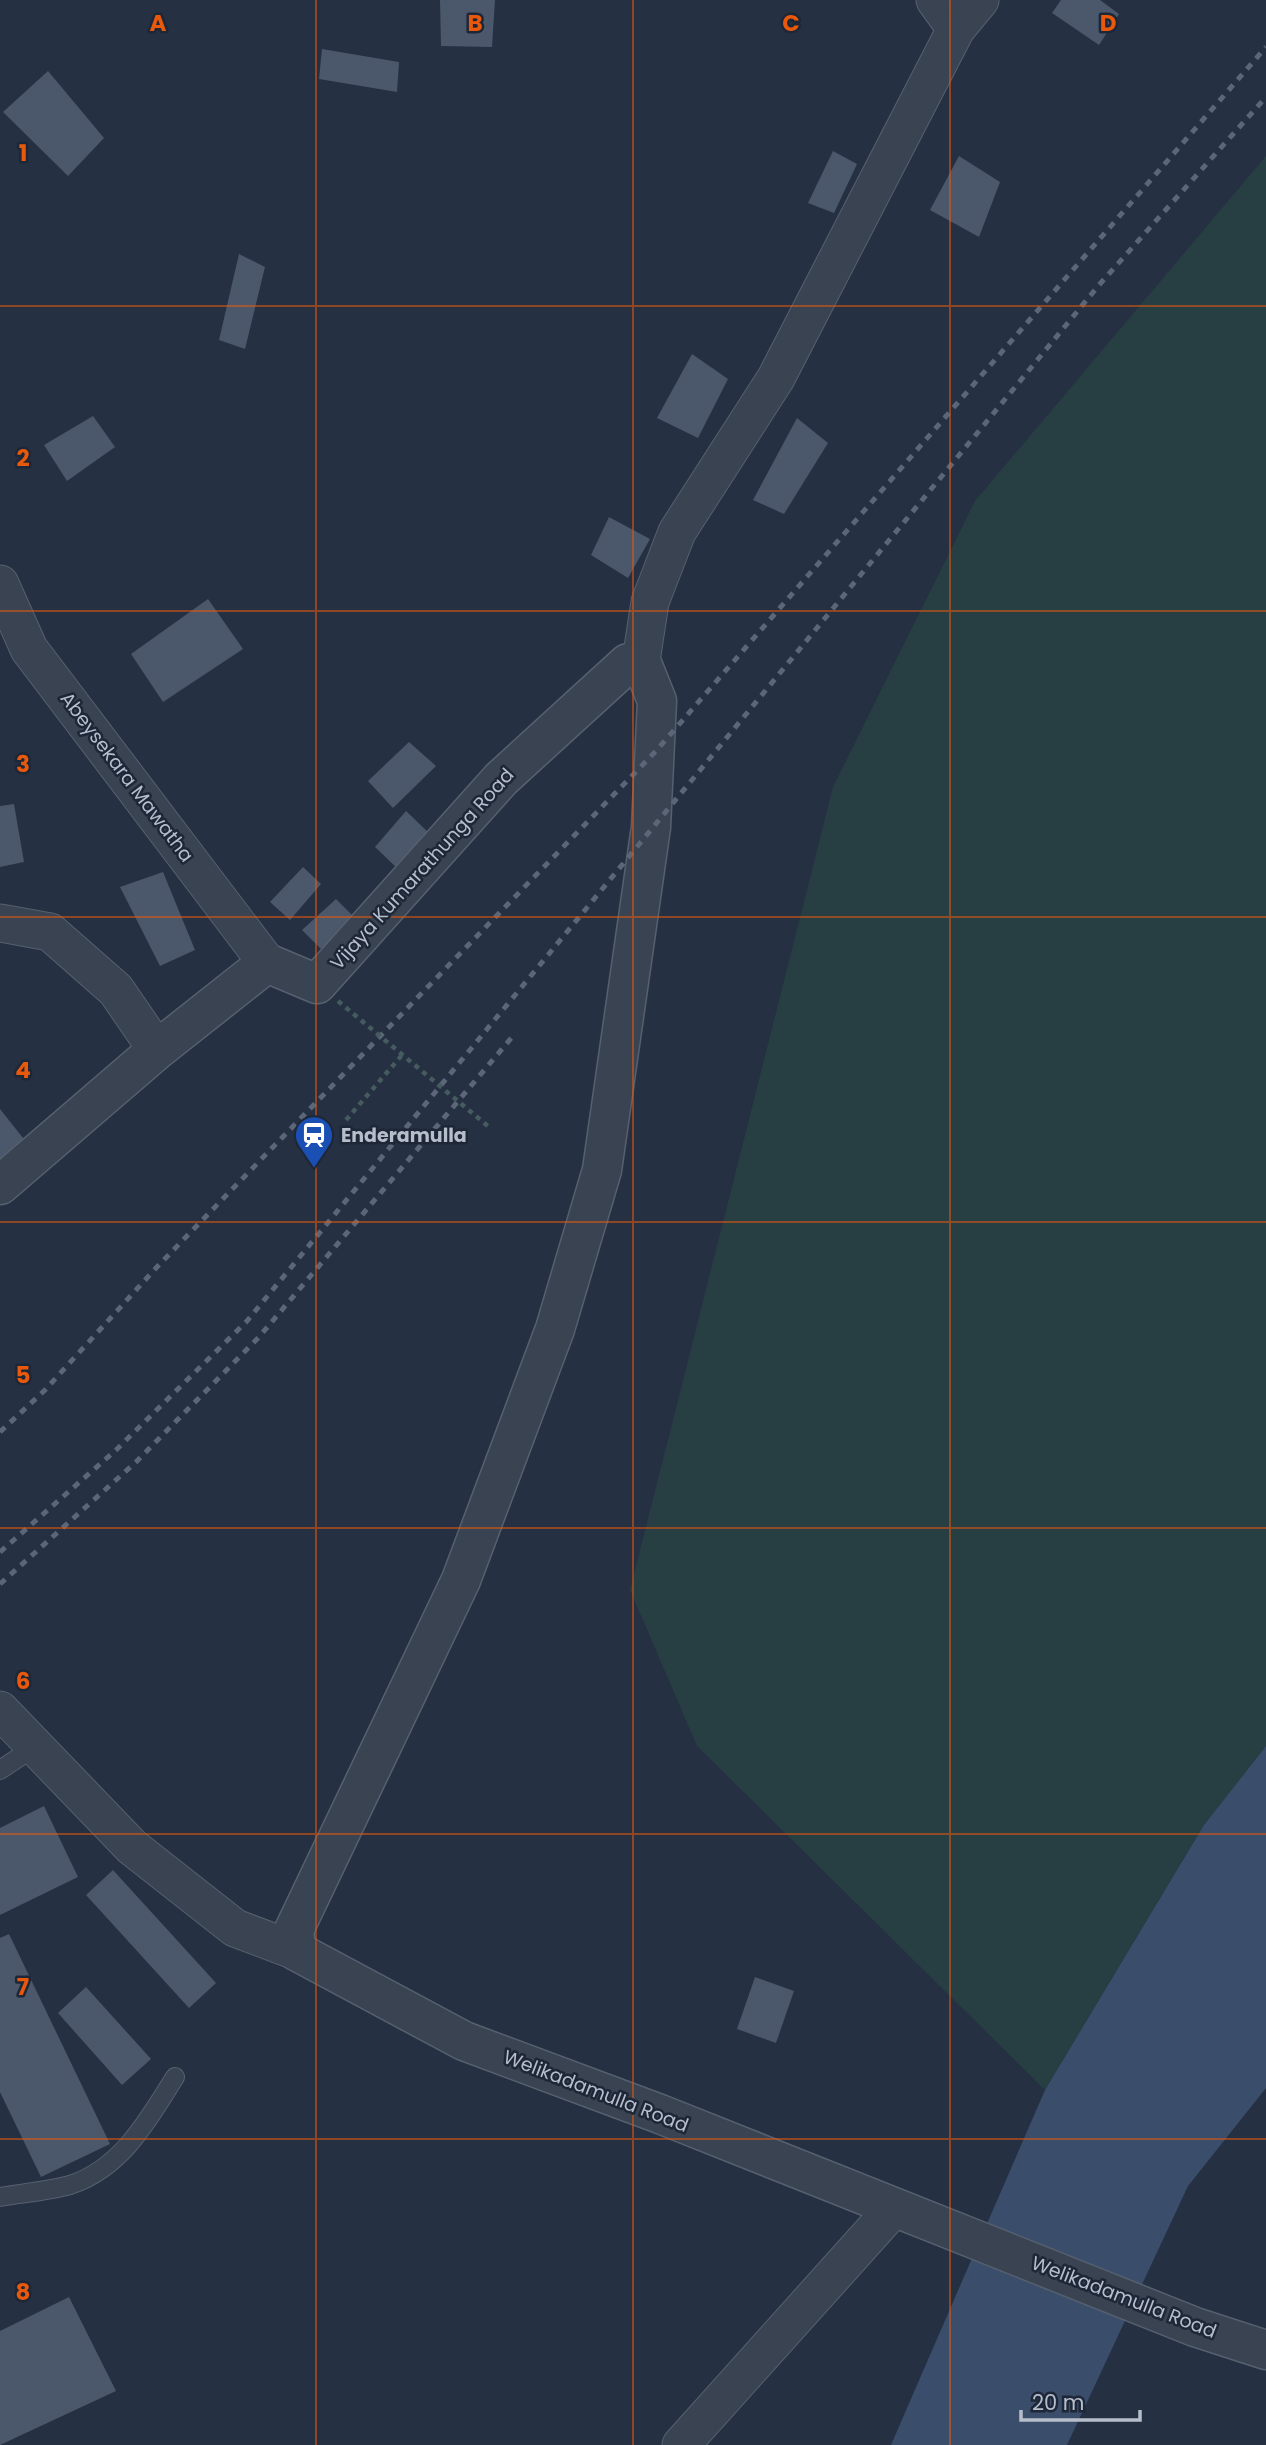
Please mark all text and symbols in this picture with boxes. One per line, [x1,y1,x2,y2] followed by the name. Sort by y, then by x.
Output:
[150,7,167,39] text: A
[467,7,483,39] text: B
[782,7,800,39] text: C
[1100,7,1116,39] text: D
[19,137,27,169] text: 1
[16,442,30,474] text: 2
[54,686,200,868] street label: Abeysekara Mawatha
[16,748,30,780] text: 3
[324,762,520,976] street label: Vijaya Kumarathunga Road
[15,1054,31,1086] text: 4
[293,1114,335,1169] station icon: Enderamulla
[341,1122,467,1149] place label: Enderamulla
[16,1359,30,1391] text: 5
[16,1665,30,1697] text: 6
[17,1971,29,2003] text: 7
[499,2043,693,2139] street label: Welikadamulla Road
[1027,2249,1221,2345] street label: Welikadamulla Road
[16,2276,30,2308] text: 8
[1021,2378,1140,2422] scale bar
[1032,2388,1085,2417] text: 20 m

